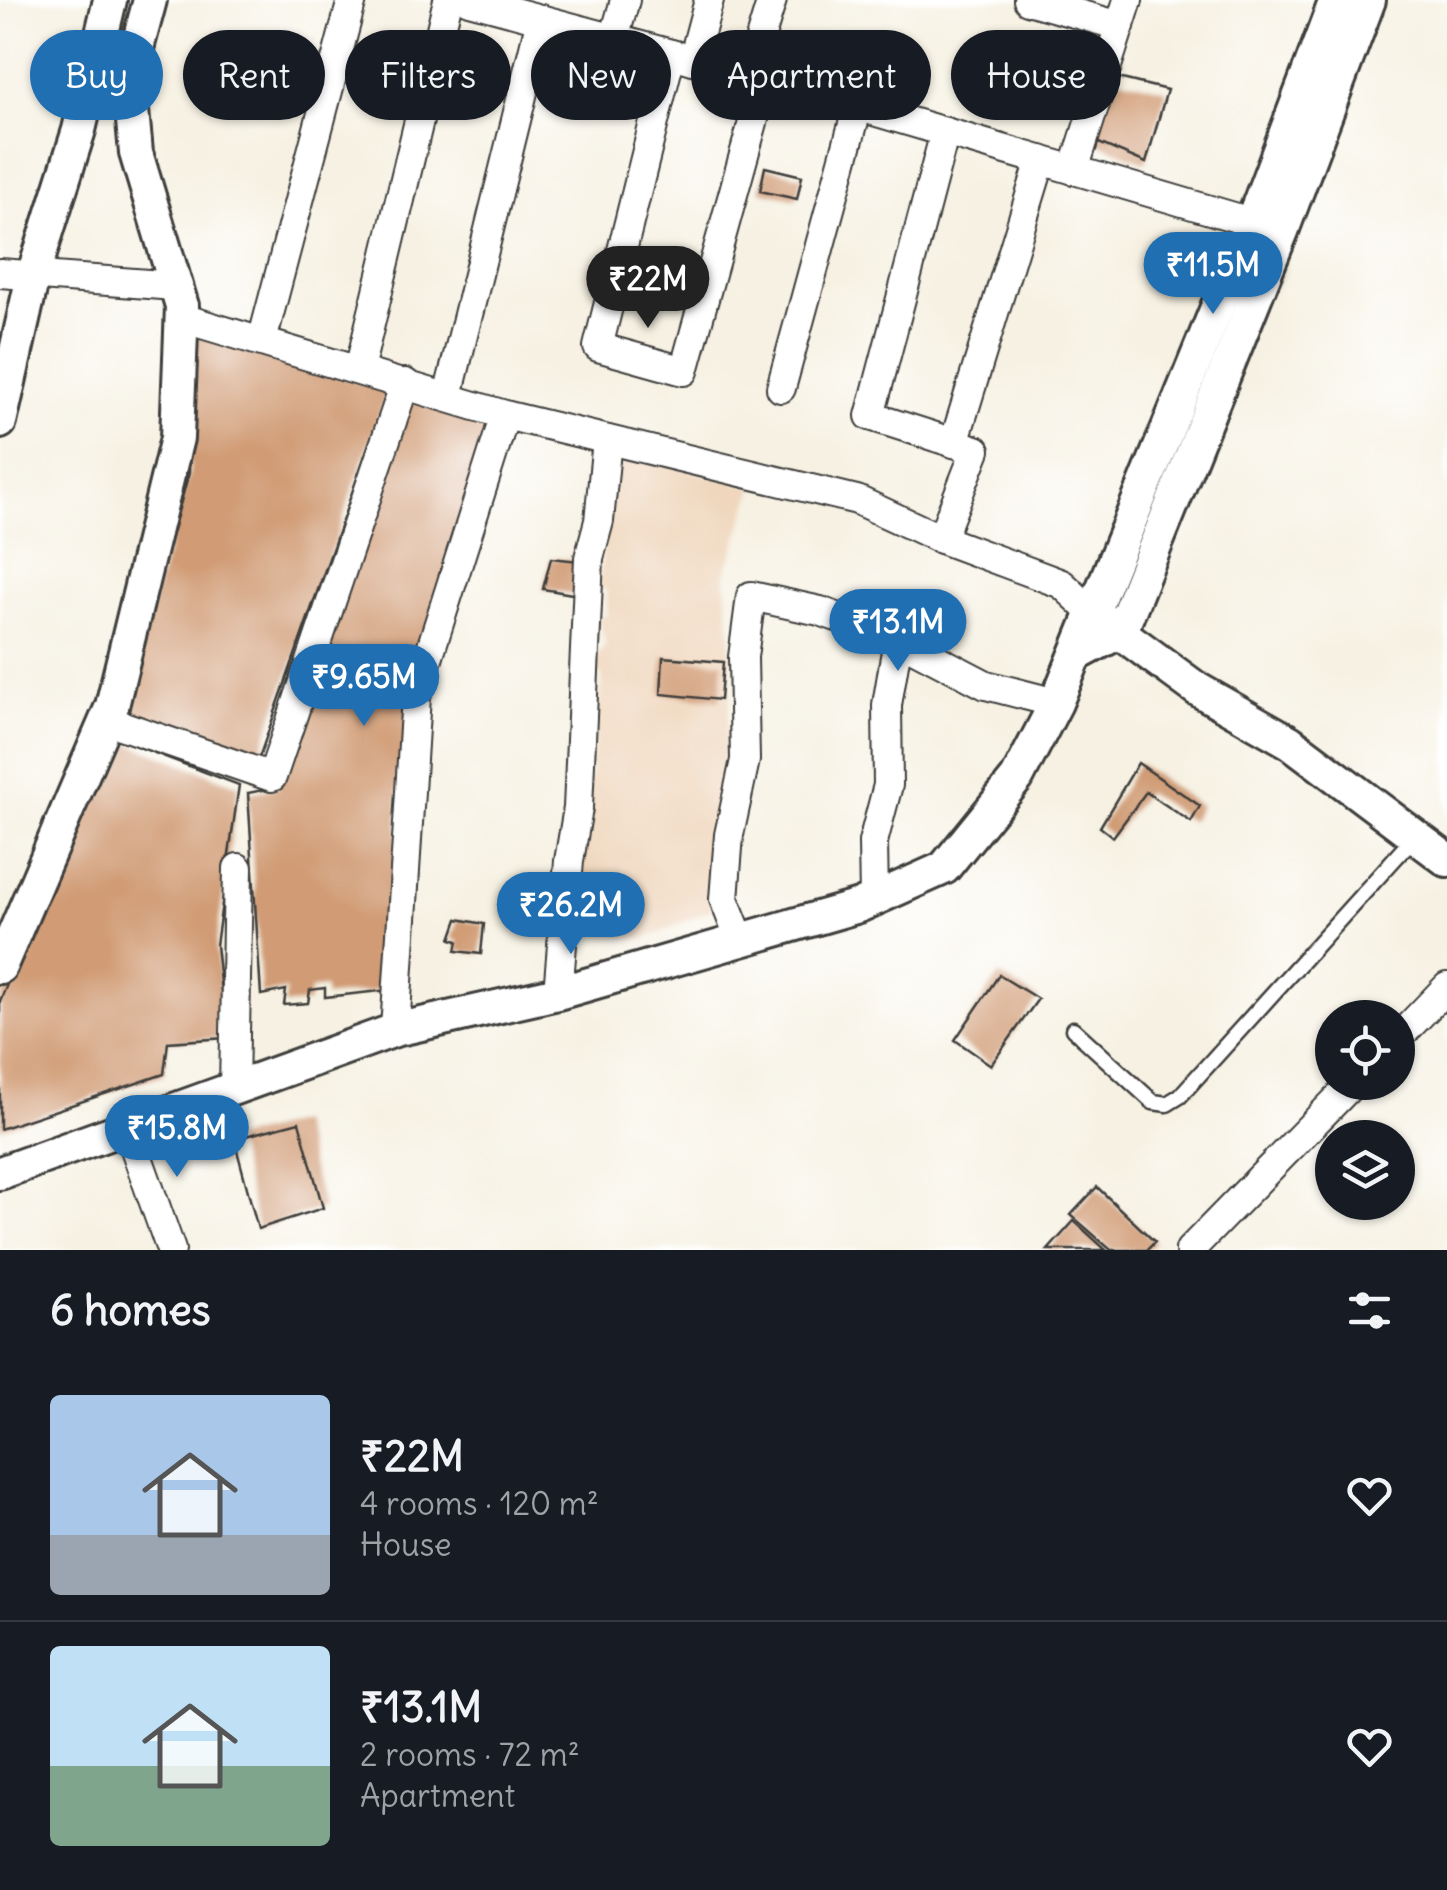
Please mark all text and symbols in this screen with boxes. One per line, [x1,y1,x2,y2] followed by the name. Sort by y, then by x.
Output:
[30,30,163,120] chip: Buy
[183,30,325,120] chip: Rent
[345,30,511,120] chip: Filters
[531,30,671,120] chip: New
[691,30,931,120] chip: Apartment
[951,30,1121,120] chip: House
[1132,232,1294,317] pin: ₹11.5M
[1166,244,1260,285] text: ₹11.5M
[589,246,707,331] pin: ₹22M
[608,258,688,299] text: ₹22M
[817,589,979,674] pin: ₹13.1M
[851,601,945,642] text: ₹13.1M
[283,644,445,729] pin: ₹9.65M
[311,656,417,697] text: ₹9.65M
[490,872,652,957] pin: ₹26.2M
[519,884,623,925] text: ₹26.2M
[1315,1000,1415,1220] map controls
[1315,1000,1415,1100] button: locate
[96,1095,258,1180] pin: ₹15.8M
[127,1107,227,1148] text: ₹15.8M
[1315,1120,1415,1220] button: layers
[1342,1283,1397,1338] icon: filters
[50,1284,211,1336] text: 6 homes
[360,1430,464,1482] text: ₹22M
[130,1435,250,1555] icon: home
[1342,1468,1397,1523] icon: heart
[360,1483,599,1524] text: 4 rooms · 120 m²
[360,1524,451,1565] text: House
[360,1681,482,1733] text: ₹13.1M
[130,1686,250,1806] icon: home
[1342,1719,1397,1774] icon: heart
[360,1734,580,1775] text: 2 rooms · 72 m²
[360,1775,515,1816] text: Apartment

